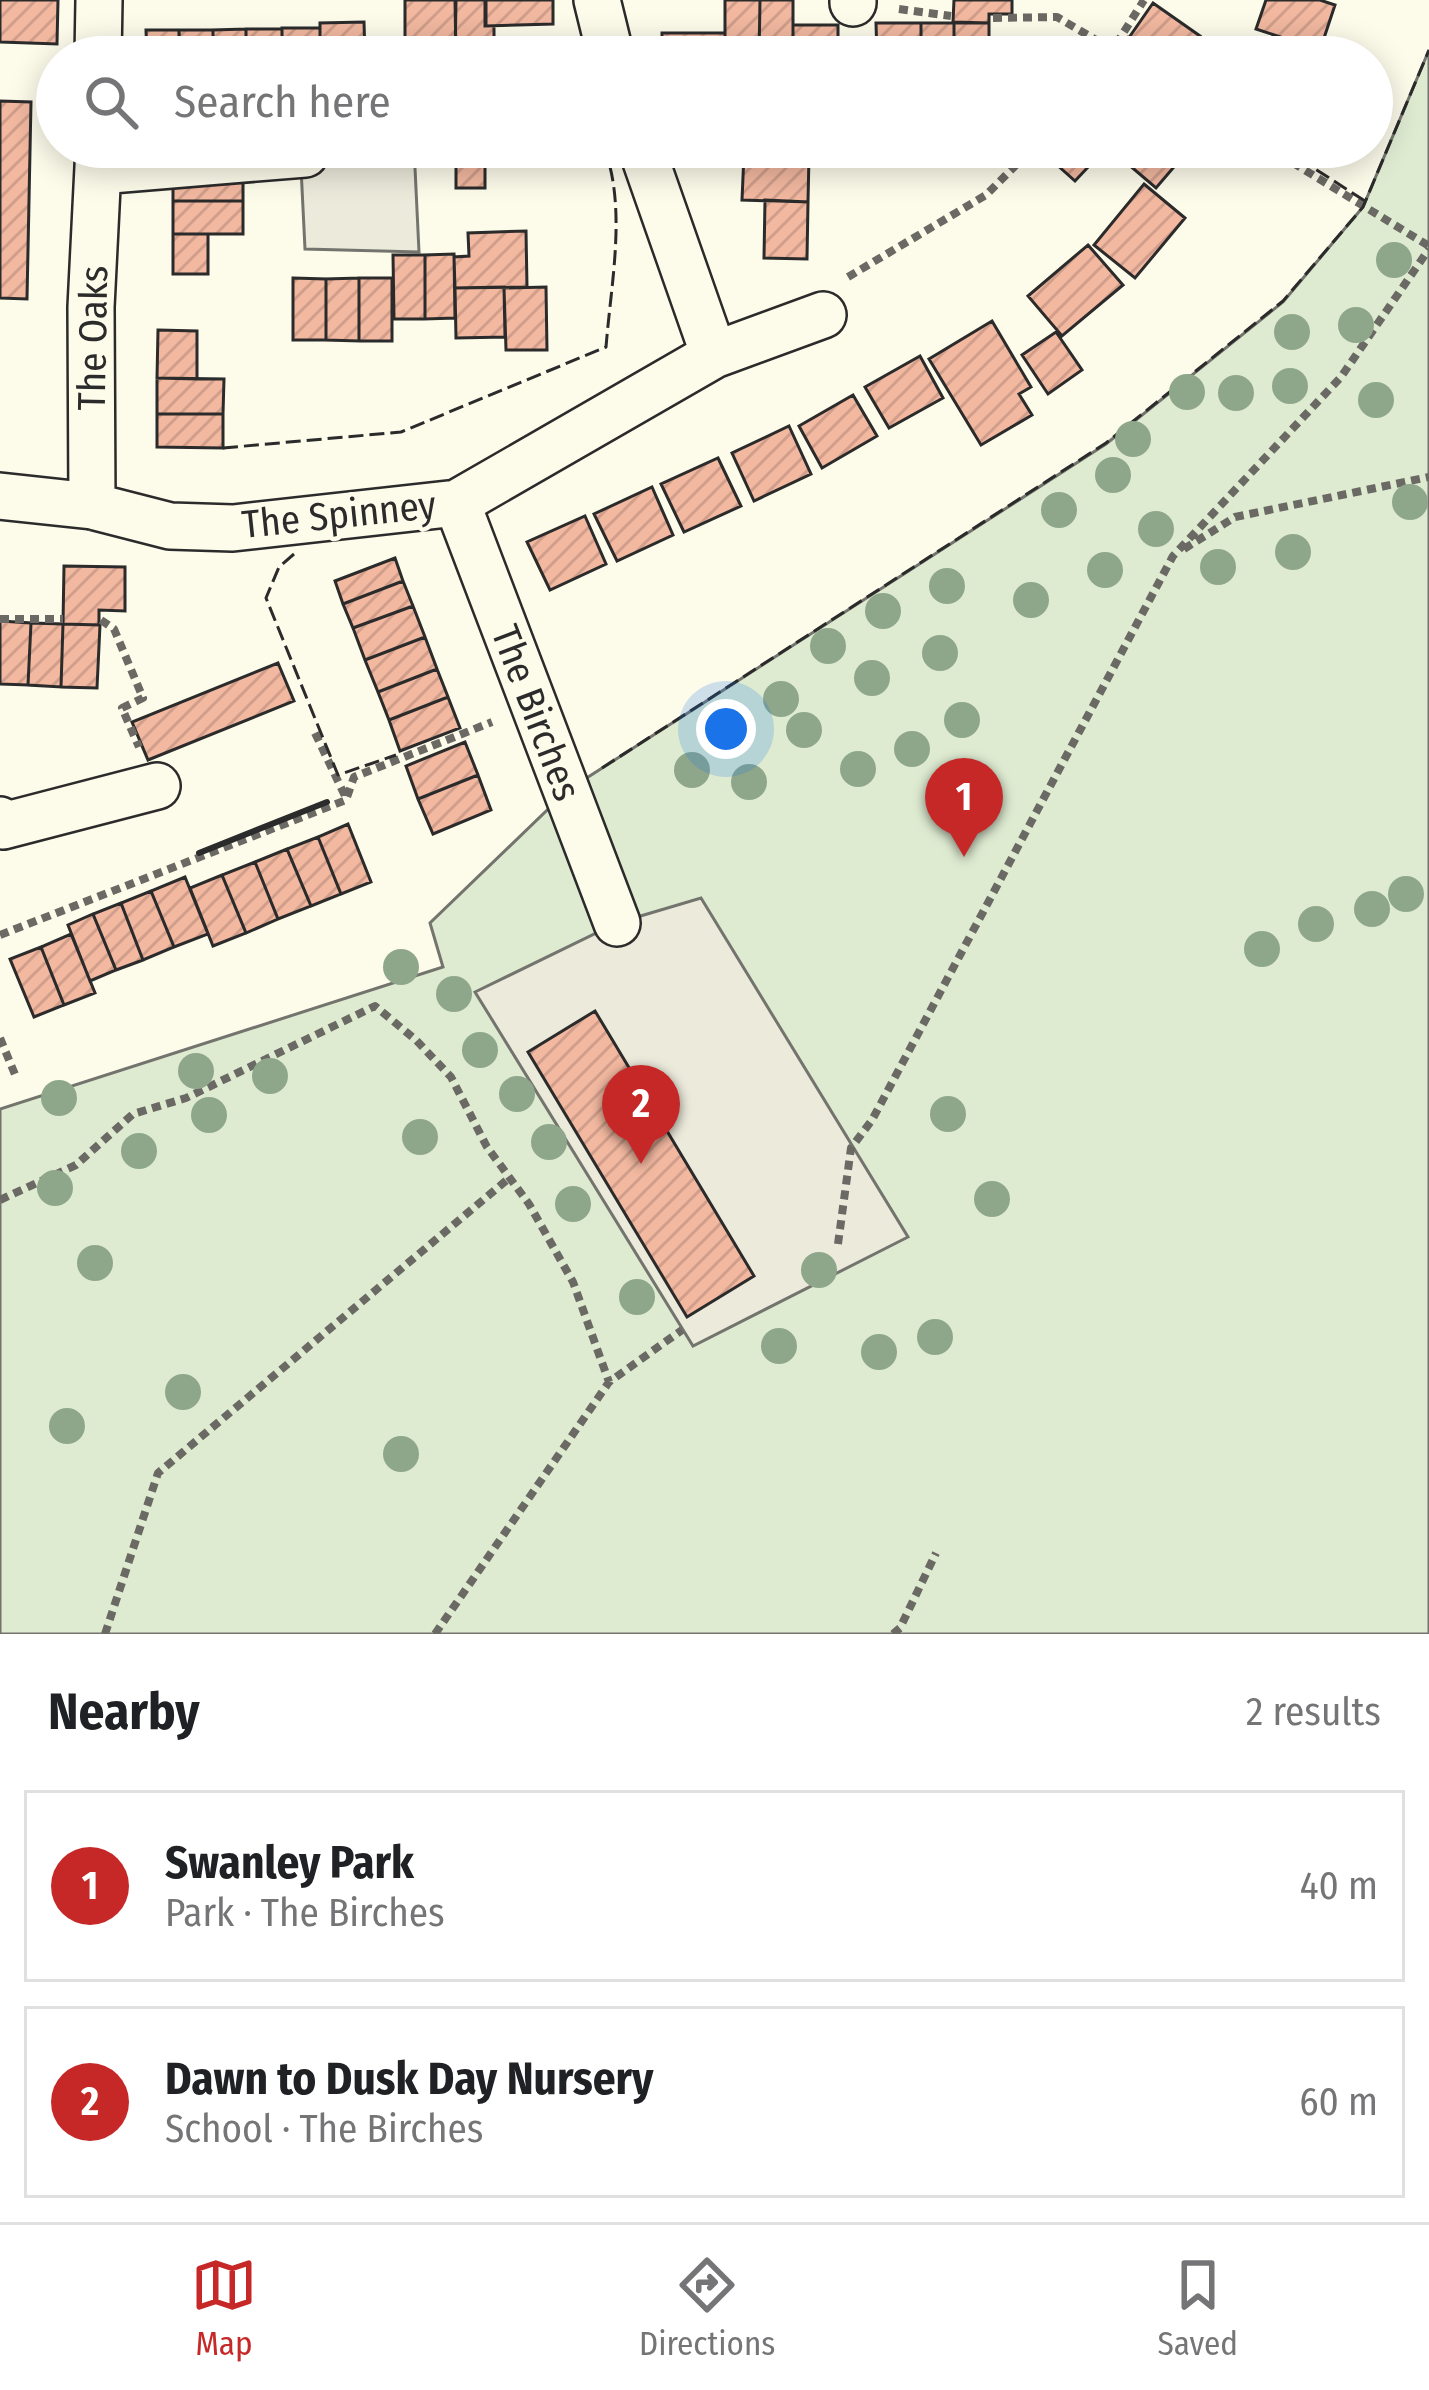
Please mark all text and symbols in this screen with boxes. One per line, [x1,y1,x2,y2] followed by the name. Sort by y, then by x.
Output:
[36,36,1393,168] search box
[78,69,144,135] icon: search
[174,75,391,129] text: Search here
[69,265,117,411] street label: The Oaks
[240,482,439,548] street label: The Spinney
[482,619,590,807] street label: The Birches
[696,699,756,759] your location
[925,758,1003,857] pin: 1
[602,1065,680,1164] pin: 2
[48,1681,200,1743] text: Nearby
[1246,1689,1381,1735] text: 2 results
[165,1836,414,1890] text: Swanley Park
[82,1863,98,1909] text: 1
[1300,1863,1378,1909] text: 40 m
[165,1890,445,1936] text: Park · The Birches
[165,2052,653,2106] text: Dawn to Dusk Day Nursery
[81,2079,99,2125] text: 2
[1299,2079,1378,2125] text: 60 m
[165,2106,483,2152] text: School · The Birches
[191,2252,257,2364] tab: Map
[639,2252,775,2364] tab: Directions
[1157,2252,1238,2364] tab: Saved

